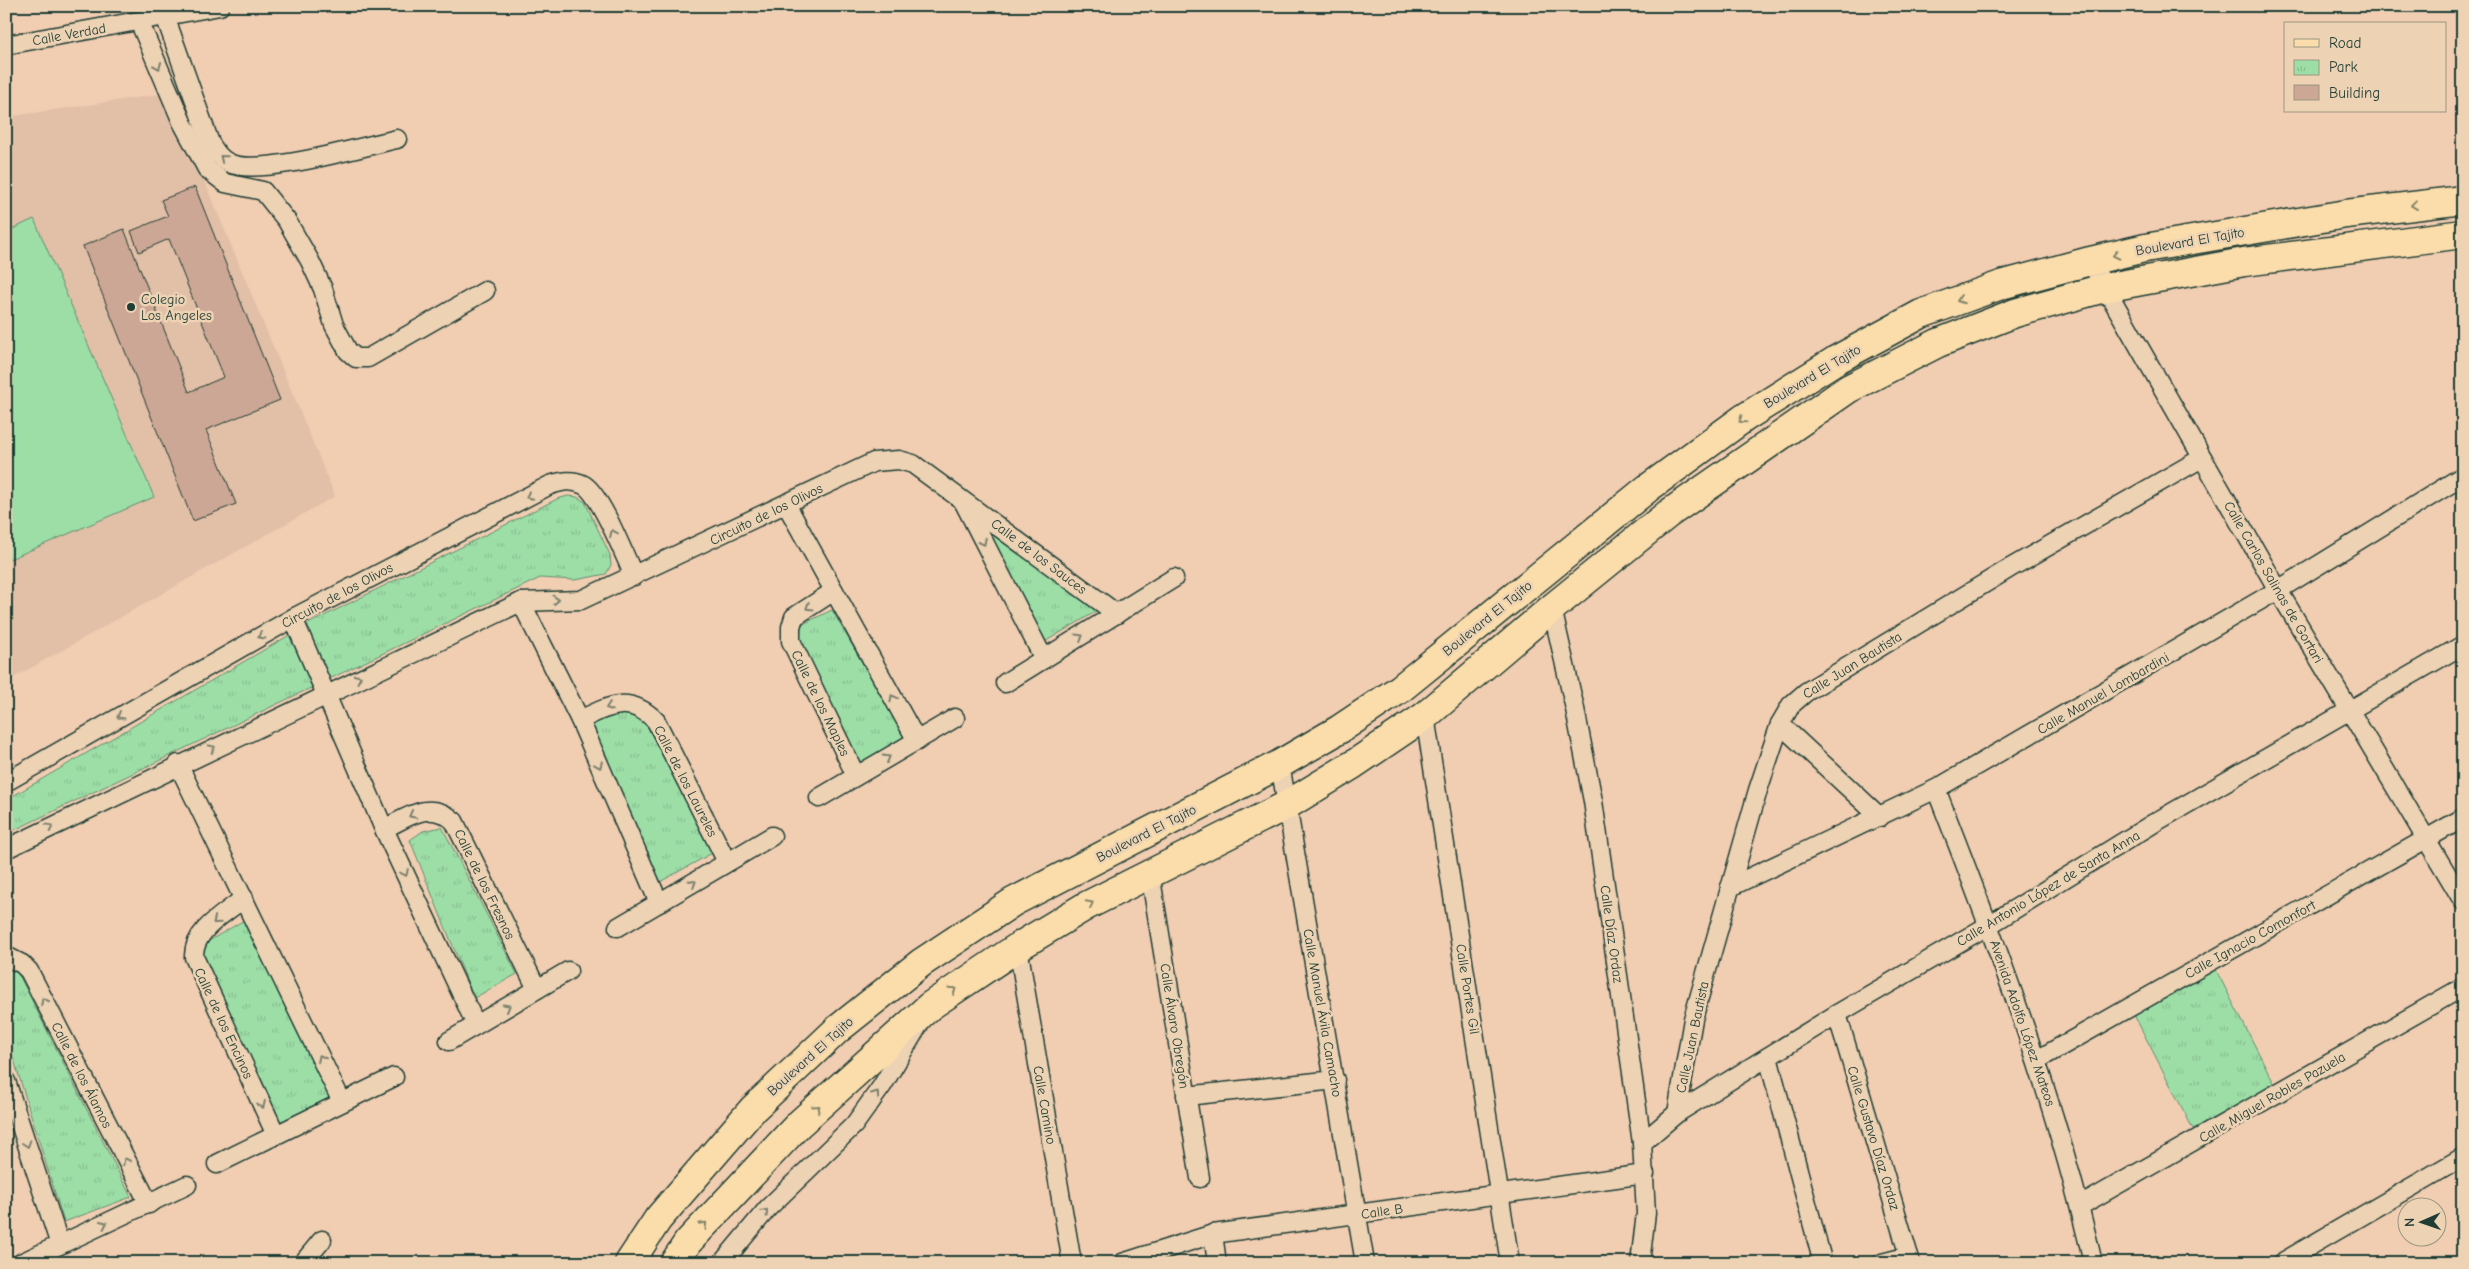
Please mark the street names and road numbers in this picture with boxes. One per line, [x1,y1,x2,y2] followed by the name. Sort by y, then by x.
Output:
[31,20,107,49] street label: Calle Verdad
[2134,224,2246,259] street label: Boulevard El Tajito
[1761,341,1864,412] street label: Boulevard El Tajito
[707,480,826,549] street label: Circuito de los Olivos
[2220,498,2327,666] street label: Calle Carlos Salinas de Gortari
[988,515,1090,598] street label: Calle de los Sauces
[279,559,396,632] street label: Circuito de los Olivos
[1439,577,1536,660] street label: Boulevard El Tajito
[1800,628,1905,703] street label: Calle Juan Bautista
[788,647,854,759] street label: Calle de los Maples
[2034,649,2172,738] street label: Calle Manuel Lombardini
[650,723,721,840] street label: Calle de los Laureles
[1093,801,1199,866] street label: Boulevard El Tajito
[450,826,519,942] street label: Calle de los Fresnos
[1953,827,2143,950] street label: Calle Antonio López de Santa Anna
[1596,884,1627,984] street label: Calle Díaz Ordaz
[2182,896,2319,982] street label: Calle Ignacio Comonfort
[1299,928,1346,1099] street label: Calle Manuel Ávila Camacho
[1986,938,2059,1109] street label: Avenida Adolfo López Mateos
[1452,943,1483,1035] street label: Calle Portes Gil
[1156,962,1193,1090] street label: Calle Álvaro Obregón
[190,965,257,1082] street label: Calle de los Encinos
[1672,980,1713,1094] street label: Calle Juan Bautista
[764,1013,857,1100] street label: Boulevard El Tajito
[47,1019,116,1131] street label: Calle de los Álamos
[2196,1048,2349,1146] street label: Calle Miguel Robles Pazuela
[1843,1064,1904,1212] street label: Calle Gustavo Díaz Ordaz
[1029,1065,1060,1146] street label: Calle Camino
[1360,1200,1405,1223] street label: Calle B

